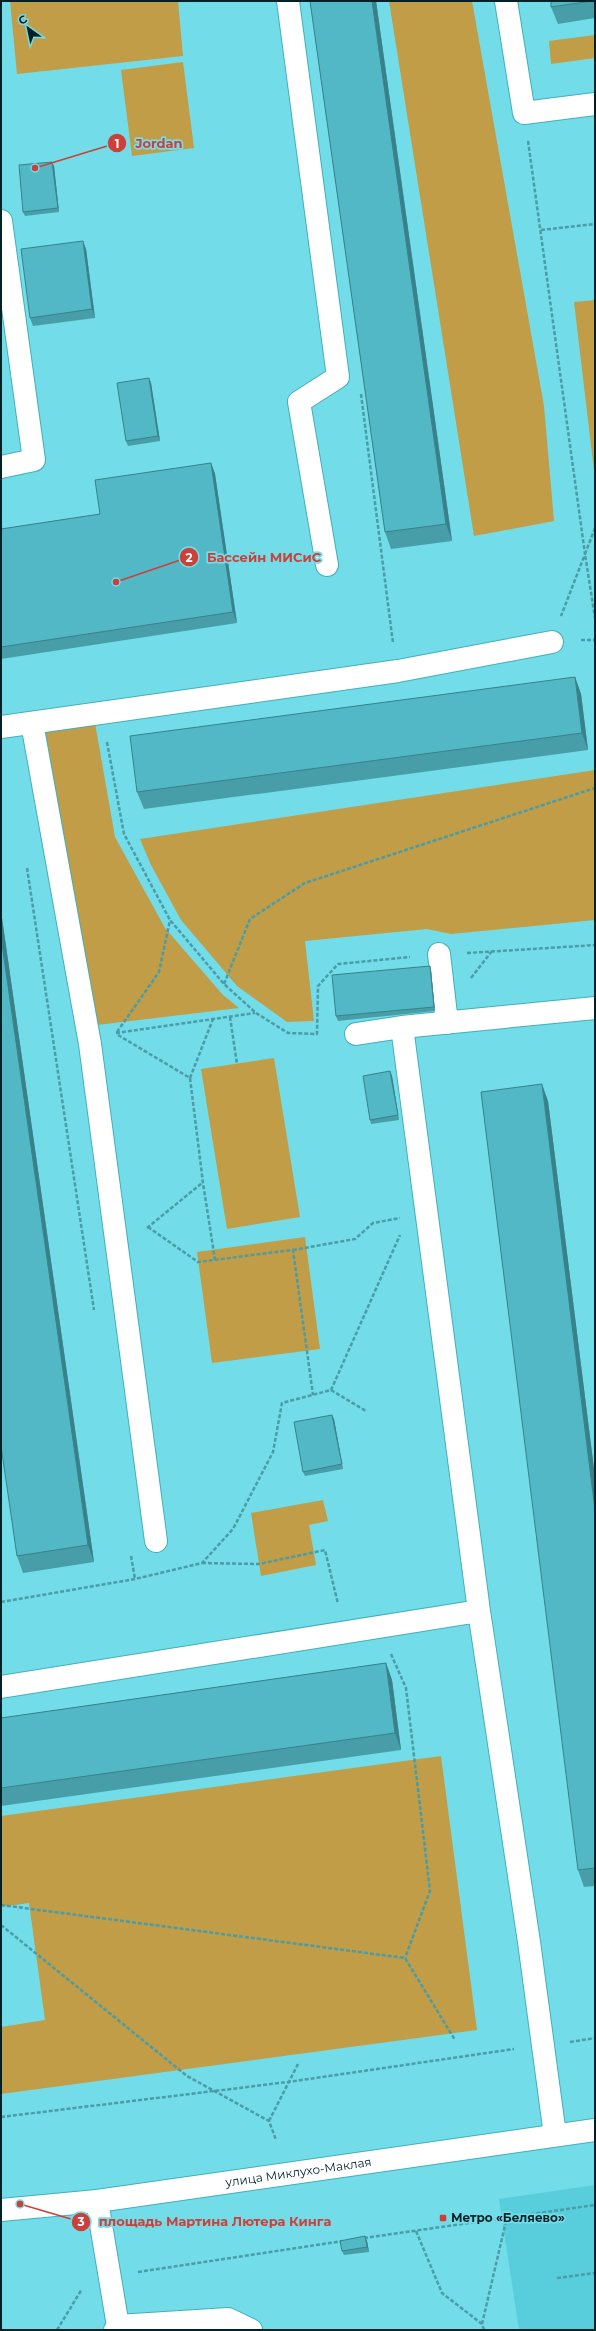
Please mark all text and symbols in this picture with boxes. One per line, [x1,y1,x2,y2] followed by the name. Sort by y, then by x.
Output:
[8,8,48,48] north arrow
[15,12,30,28] text: С
[107,131,190,156] callout: Jordan
[134,135,183,151] text: Jordan
[115,136,119,151] text: 1
[179,545,329,570] callout: Бассейн МИСиС
[207,549,322,565] text: Бассейн МИСиС
[185,550,193,565] text: 2
[223,2154,373,2190] street label: улица Миклухо-Маклая
[71,2209,339,2234] callout: площадь Мартина Лютера Кинга
[451,2210,565,2225] place label: Метро «Беляево»
[99,2213,331,2229] text: площадь Мартина Лютера Кинга
[438,2213,448,2223] marker: Метро «Беляево»
[76,2214,85,2229] text: 3

